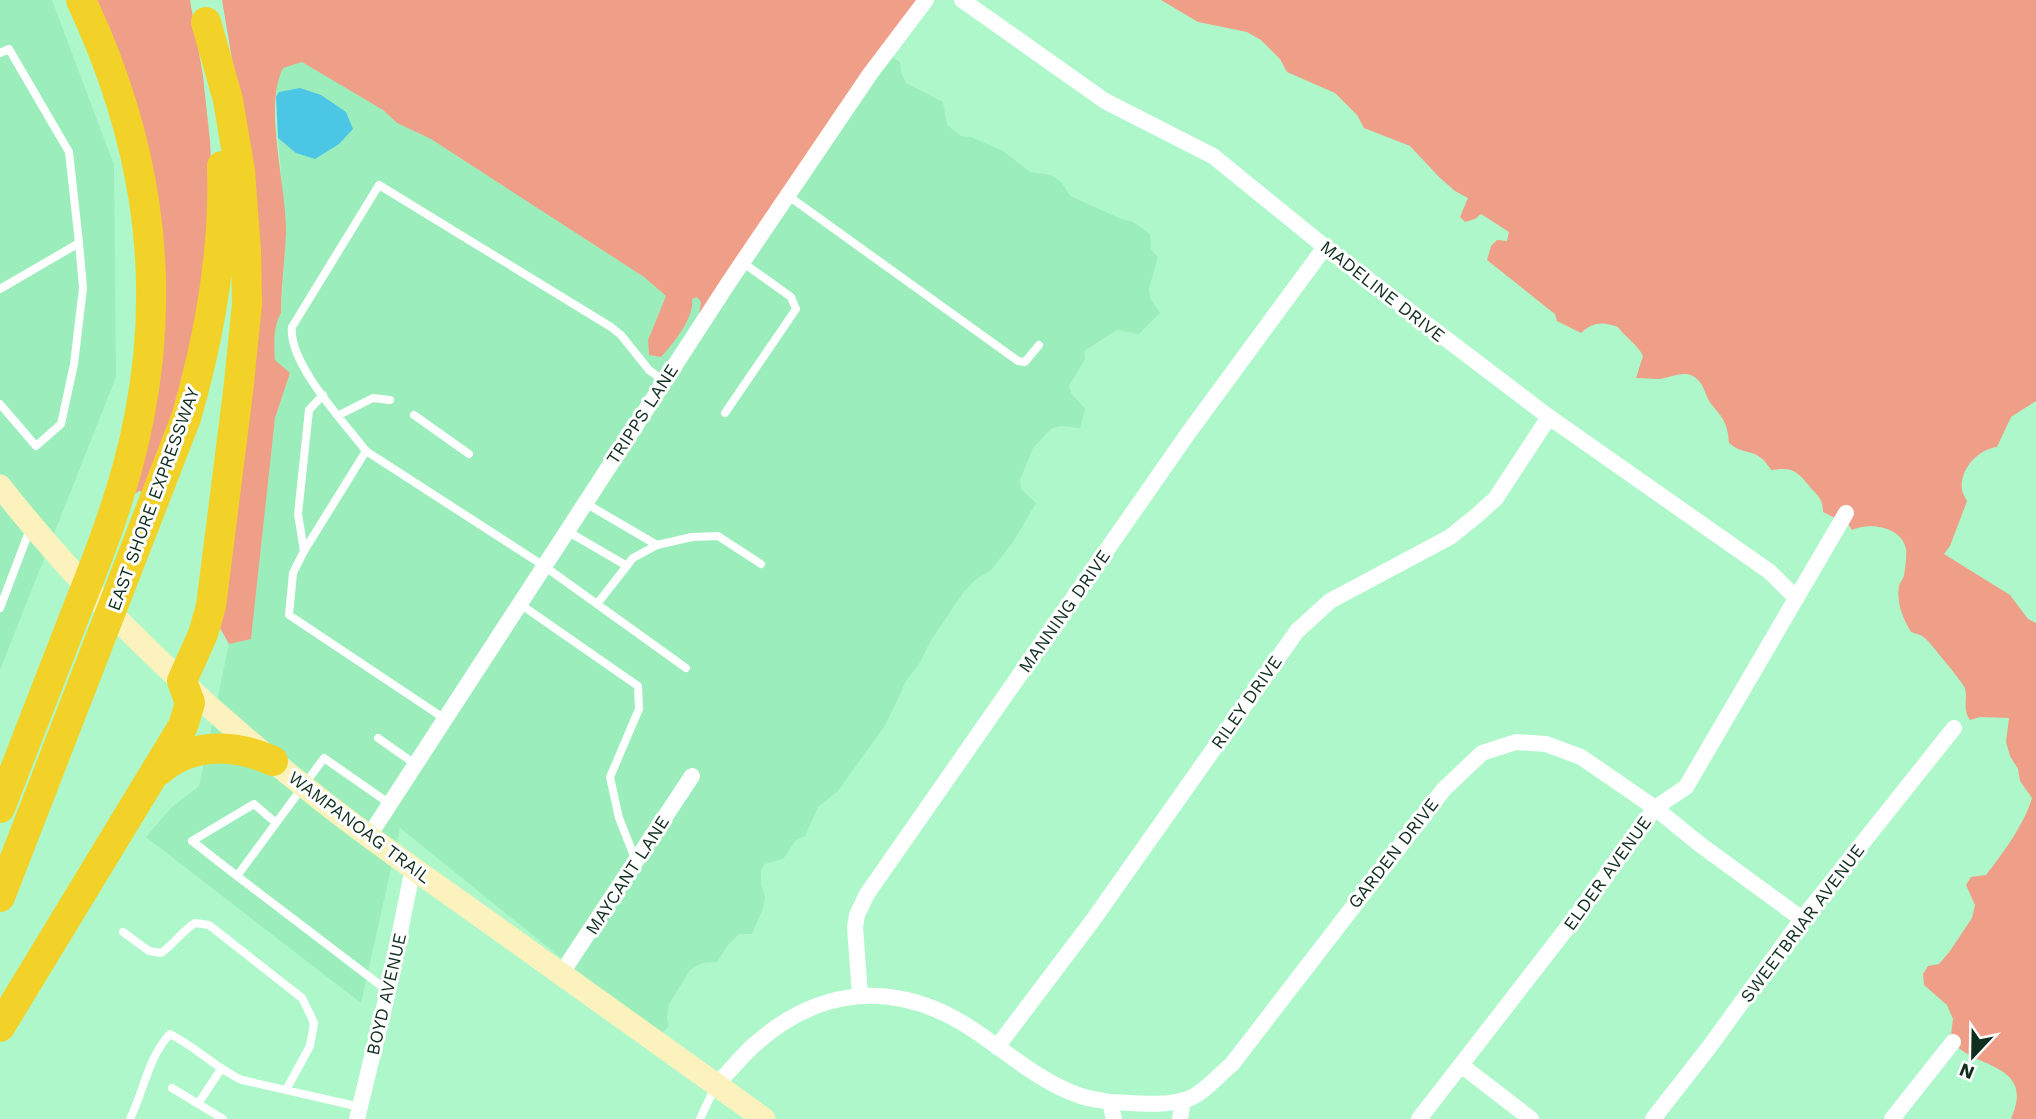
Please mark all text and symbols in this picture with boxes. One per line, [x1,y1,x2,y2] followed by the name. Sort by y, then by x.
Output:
[1317,236,1449,346] street label: MADELINE DRIVE
[602,360,682,468] street label: TRIPPS LANE
[103,384,203,613] street label: EAST SHORE EXPRESSWAY
[1014,546,1114,676] street label: MANNING DRIVE
[1206,651,1286,753] street label: RILEY DRIVE
[285,767,436,888] street label: WAMPANOAG TRAIL
[1343,794,1443,912] street label: GARDEN DRIVE
[581,812,673,938] street label: MAYCANT LANE
[1559,812,1655,934] street label: ELDER AVENUE
[1736,840,1868,1006] street label: SWEETBRIAR AVENUE
[362,931,410,1057] street label: BOYD AVENUE
[1938,1021,2008,1091] north arrow
[1956,1058,1978,1085] text: N

